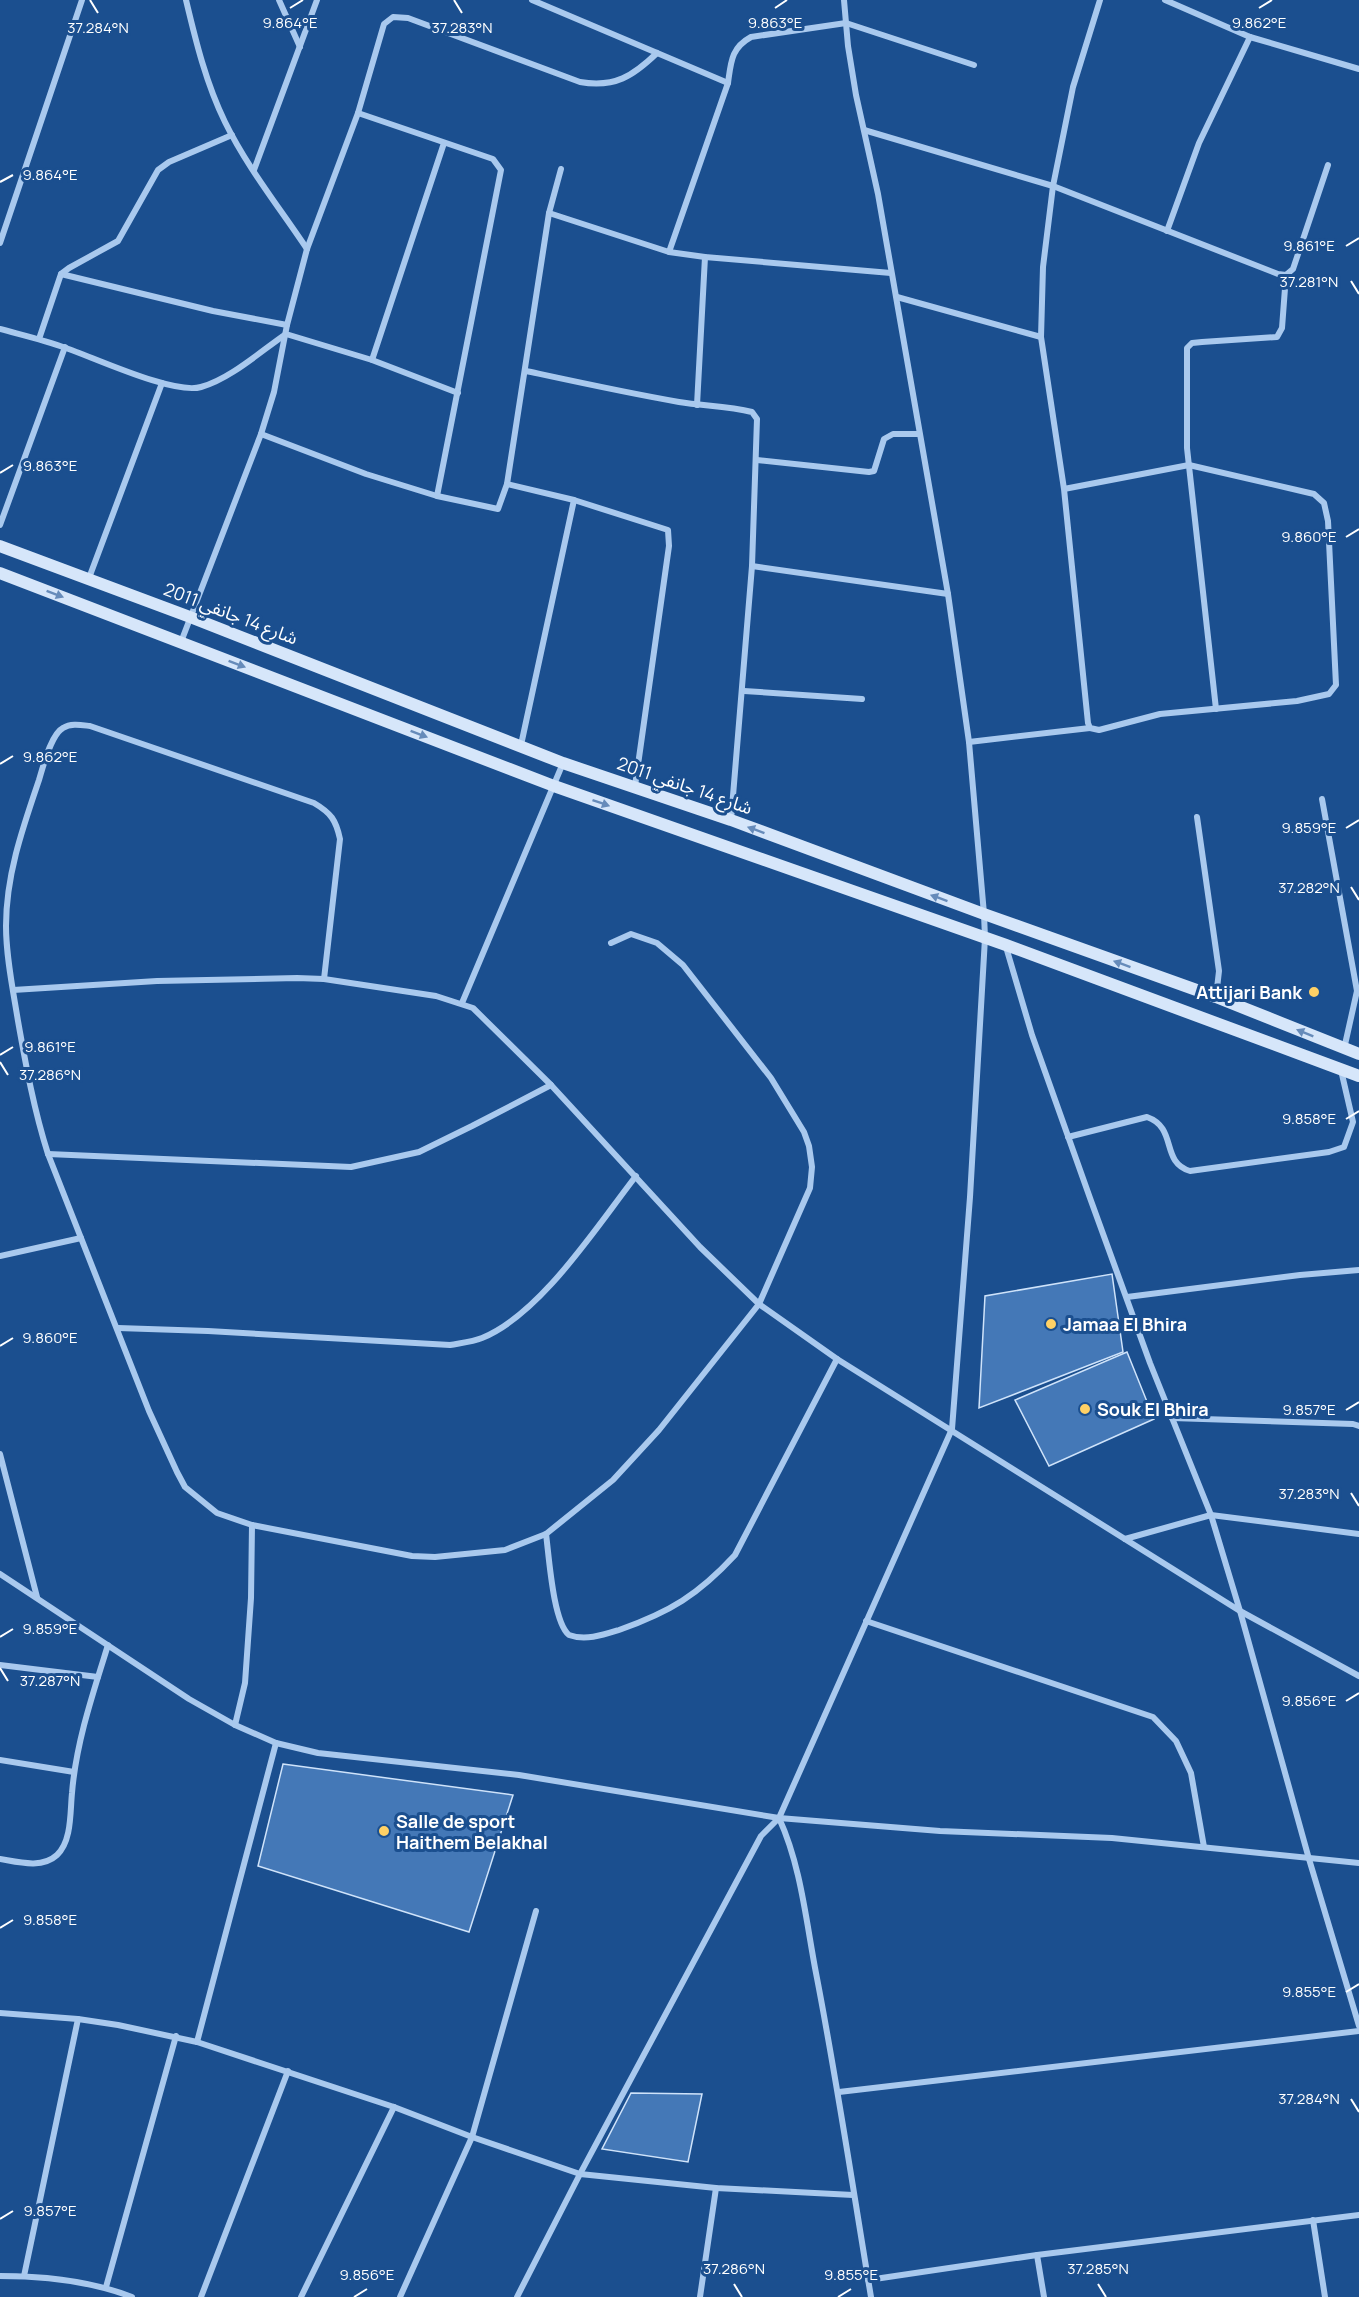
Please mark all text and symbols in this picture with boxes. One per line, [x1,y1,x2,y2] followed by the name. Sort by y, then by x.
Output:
[263,12,317,33] text: 9.864°E
[748,12,802,33] text: 9.863°E
[1232,12,1286,33] text: 9.862°E
[67,17,129,38] text: 37.284°N
[431,17,493,38] text: 37.283°N
[23,164,77,185] text: 9.864°E
[1283,235,1335,256] text: 9.861°E
[1280,271,1338,292] text: 37.281°N
[23,455,77,476] text: 9.863°E
[1281,526,1337,547] text: 9.860°E
[160,576,301,652] street label: شارع 14 جانفي 2011
[46,589,64,599] one-way arrow
[228,659,246,669] one-way arrow
[410,729,428,739] one-way arrow
[23,746,77,767] text: 9.862°E
[613,751,756,822] street label: شارع 14 جانفي 2011
[592,798,610,808] one-way arrow
[1282,817,1336,838] text: 9.859°E
[747,824,765,834] one-way arrow
[1278,877,1340,898] text: 37.282°N
[930,892,948,902] one-way arrow
[1113,958,1131,968] one-way arrow
[1196,980,1303,1004] place label: Attijari Bank
[1307,985,1321,999] marker: Attijari Bank
[1295,1028,1313,1038] one-way arrow
[24,1036,76,1057] text: 9.861°E
[19,1064,81,1085] text: 37.286°N
[1282,1108,1336,1129] text: 9.858°E
[1063,1312,1187,1336] place label: Jamaa El Bhira
[1044,1317,1058,1331] marker: Jamaa El Bhira
[22,1327,78,1348] text: 9.860°E
[1097,1397,1209,1421] place label: Souk El Bhira
[1282,1399,1336,1420] text: 9.857°E
[1078,1402,1092,1416] marker: Souk El Bhira
[1278,1483,1340,1504] text: 37.283°N
[23,1618,77,1639] text: 9.859°E
[20,1670,80,1691] text: 37.287°N
[1282,1690,1336,1711] text: 9.856°E
[396,1809,548,1854] place label: Salle de sport Haithem Belakhal
[377,1824,391,1838] marker: Salle de sport Haithem Belakhal
[23,1909,77,1930] text: 9.858°E
[1282,1981,1336,2002] text: 9.855°E
[1278,2088,1340,2109] text: 37.284°N
[23,2200,77,2221] text: 9.857°E
[703,2258,765,2279] text: 37.286°N
[1067,2258,1129,2279] text: 37.285°N
[340,2264,394,2285] text: 9.856°E
[824,2264,878,2285] text: 9.855°E

